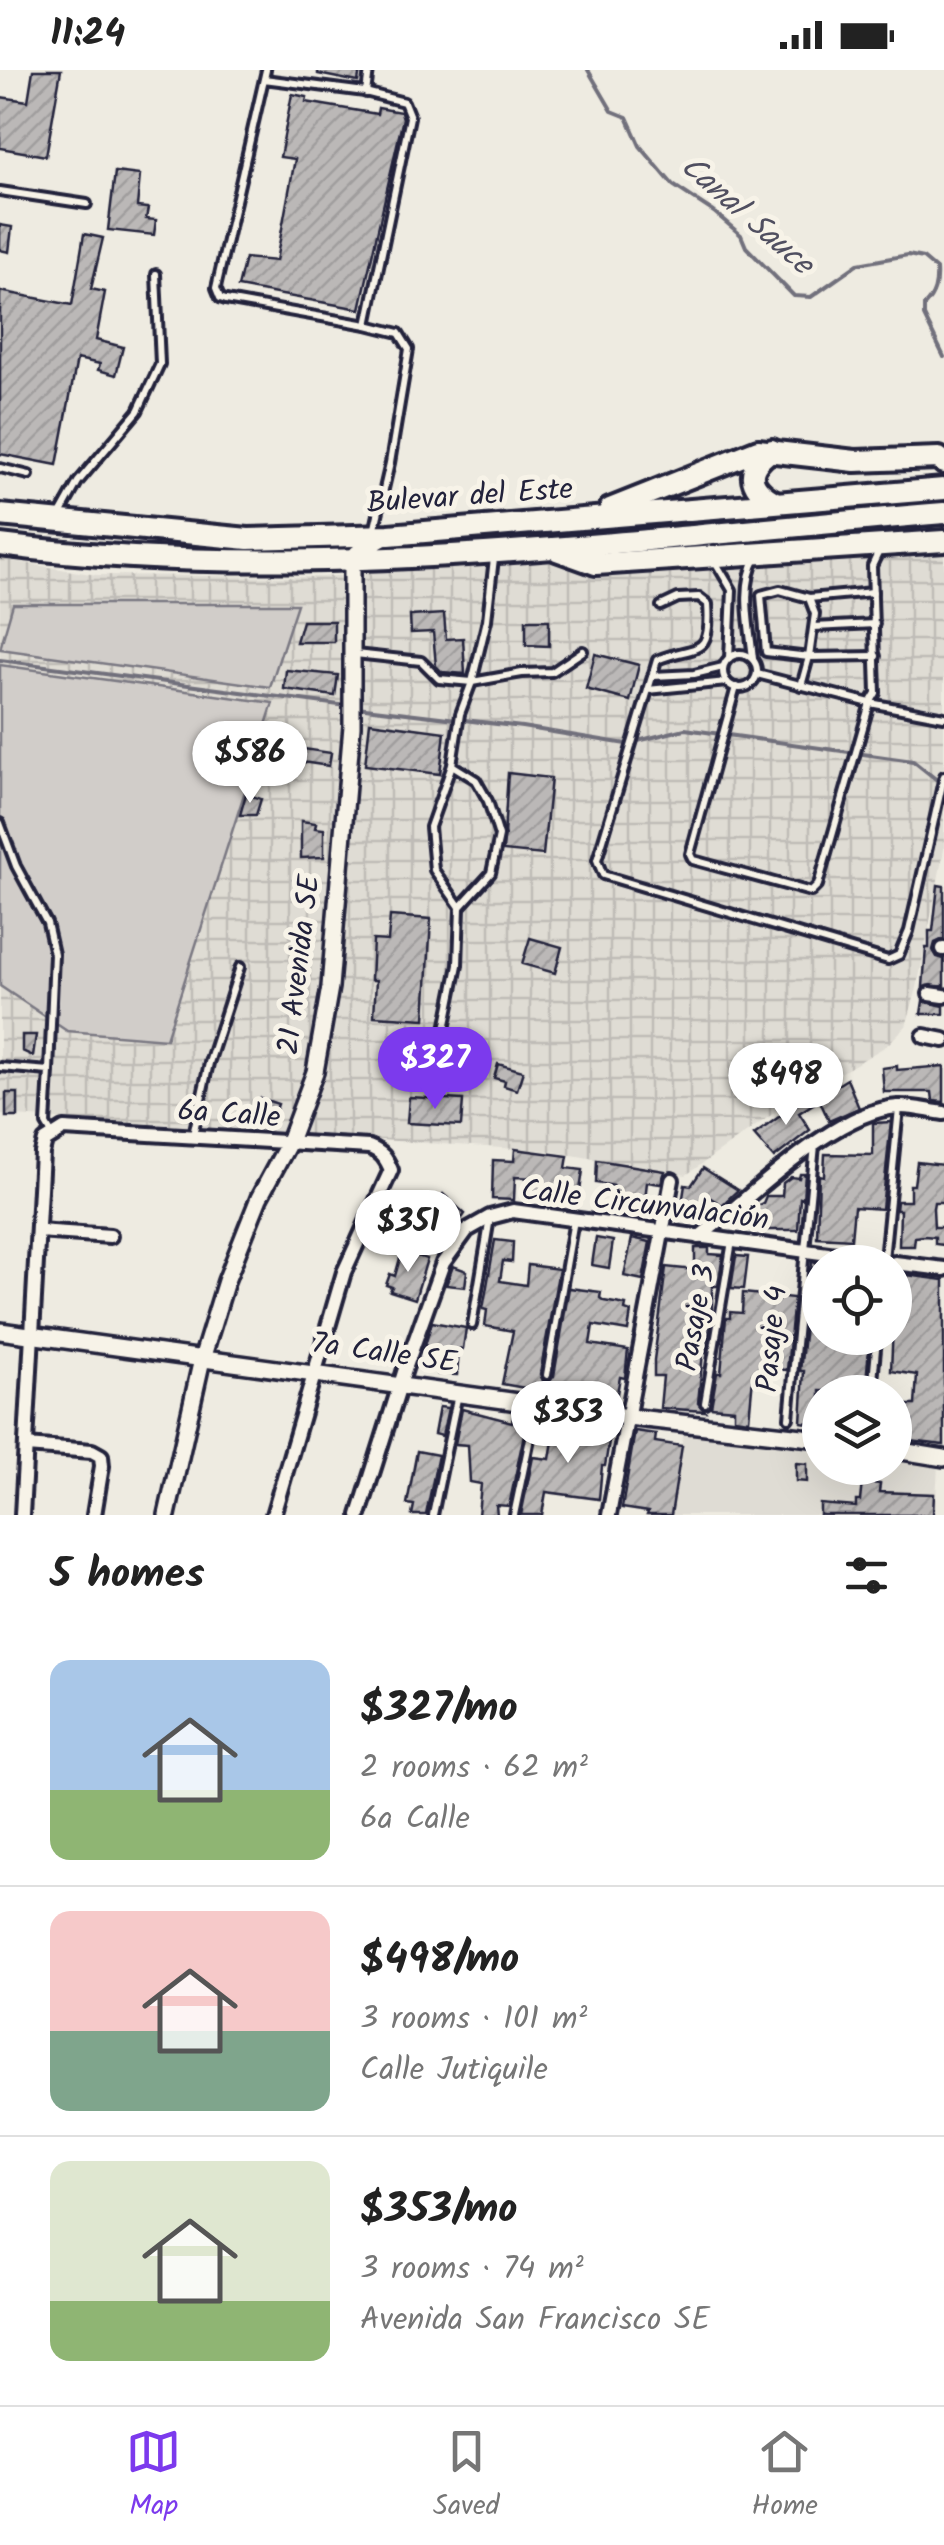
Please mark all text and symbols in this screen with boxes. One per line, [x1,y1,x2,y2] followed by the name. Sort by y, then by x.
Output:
[50,5,125,65] text: 11:24
[668,143,826,290] water label: Canal Sauce
[365,466,575,528] street label: Bulevar del Este
[191,721,309,806] pin: $586
[214,728,286,779] text: $586
[265,871,335,1058] street label: 21 Avenida SE
[376,1027,494,1112] pin: $327
[400,1034,470,1085] text: $327
[727,1043,845,1128] pin: $498
[750,1050,822,1101] text: $498
[176,1087,282,1143] street label: 6a Calle
[518,1167,772,1245] street label: Calle Circunvalación
[349,1190,467,1275] pin: $351
[377,1197,439,1248] text: $351
[802,1245,912,1485] map controls
[802,1245,912,1355] button: locate
[664,1261,730,1375] street label: Pasaje 3
[744,1284,802,1394] street label: Pasaje 4
[309,1320,461,1388] street label: 7a Calle SE
[802,1375,912,1485] button: layers
[509,1381,627,1466] pin: $353
[533,1388,603,1439] text: $353
[50,1542,205,1609] text: 5 homes
[839,1548,894,1603] icon: filters
[360,1676,518,1743] text: $327/mo
[130,1700,250,1820] icon: home
[360,1743,588,1794] text: 2 rooms · 62 m²
[360,1794,470,1845] text: 6a Calle
[360,1927,519,1994] text: $498/mo
[130,1951,250,2071] icon: home
[360,1994,587,2045] text: 3 rooms · 101 m²
[360,2045,548,2096] text: Calle Jutiquile
[360,2177,517,2244] text: $353/mo
[130,2201,250,2321] icon: home
[360,2244,584,2295] text: 3 rooms · 74 m²
[360,2295,710,2346] text: Avenida San Francisco SE
[126,2424,181,2529] tab: Map
[433,2424,500,2529] tab: Saved
[752,2424,818,2529] tab: Home

